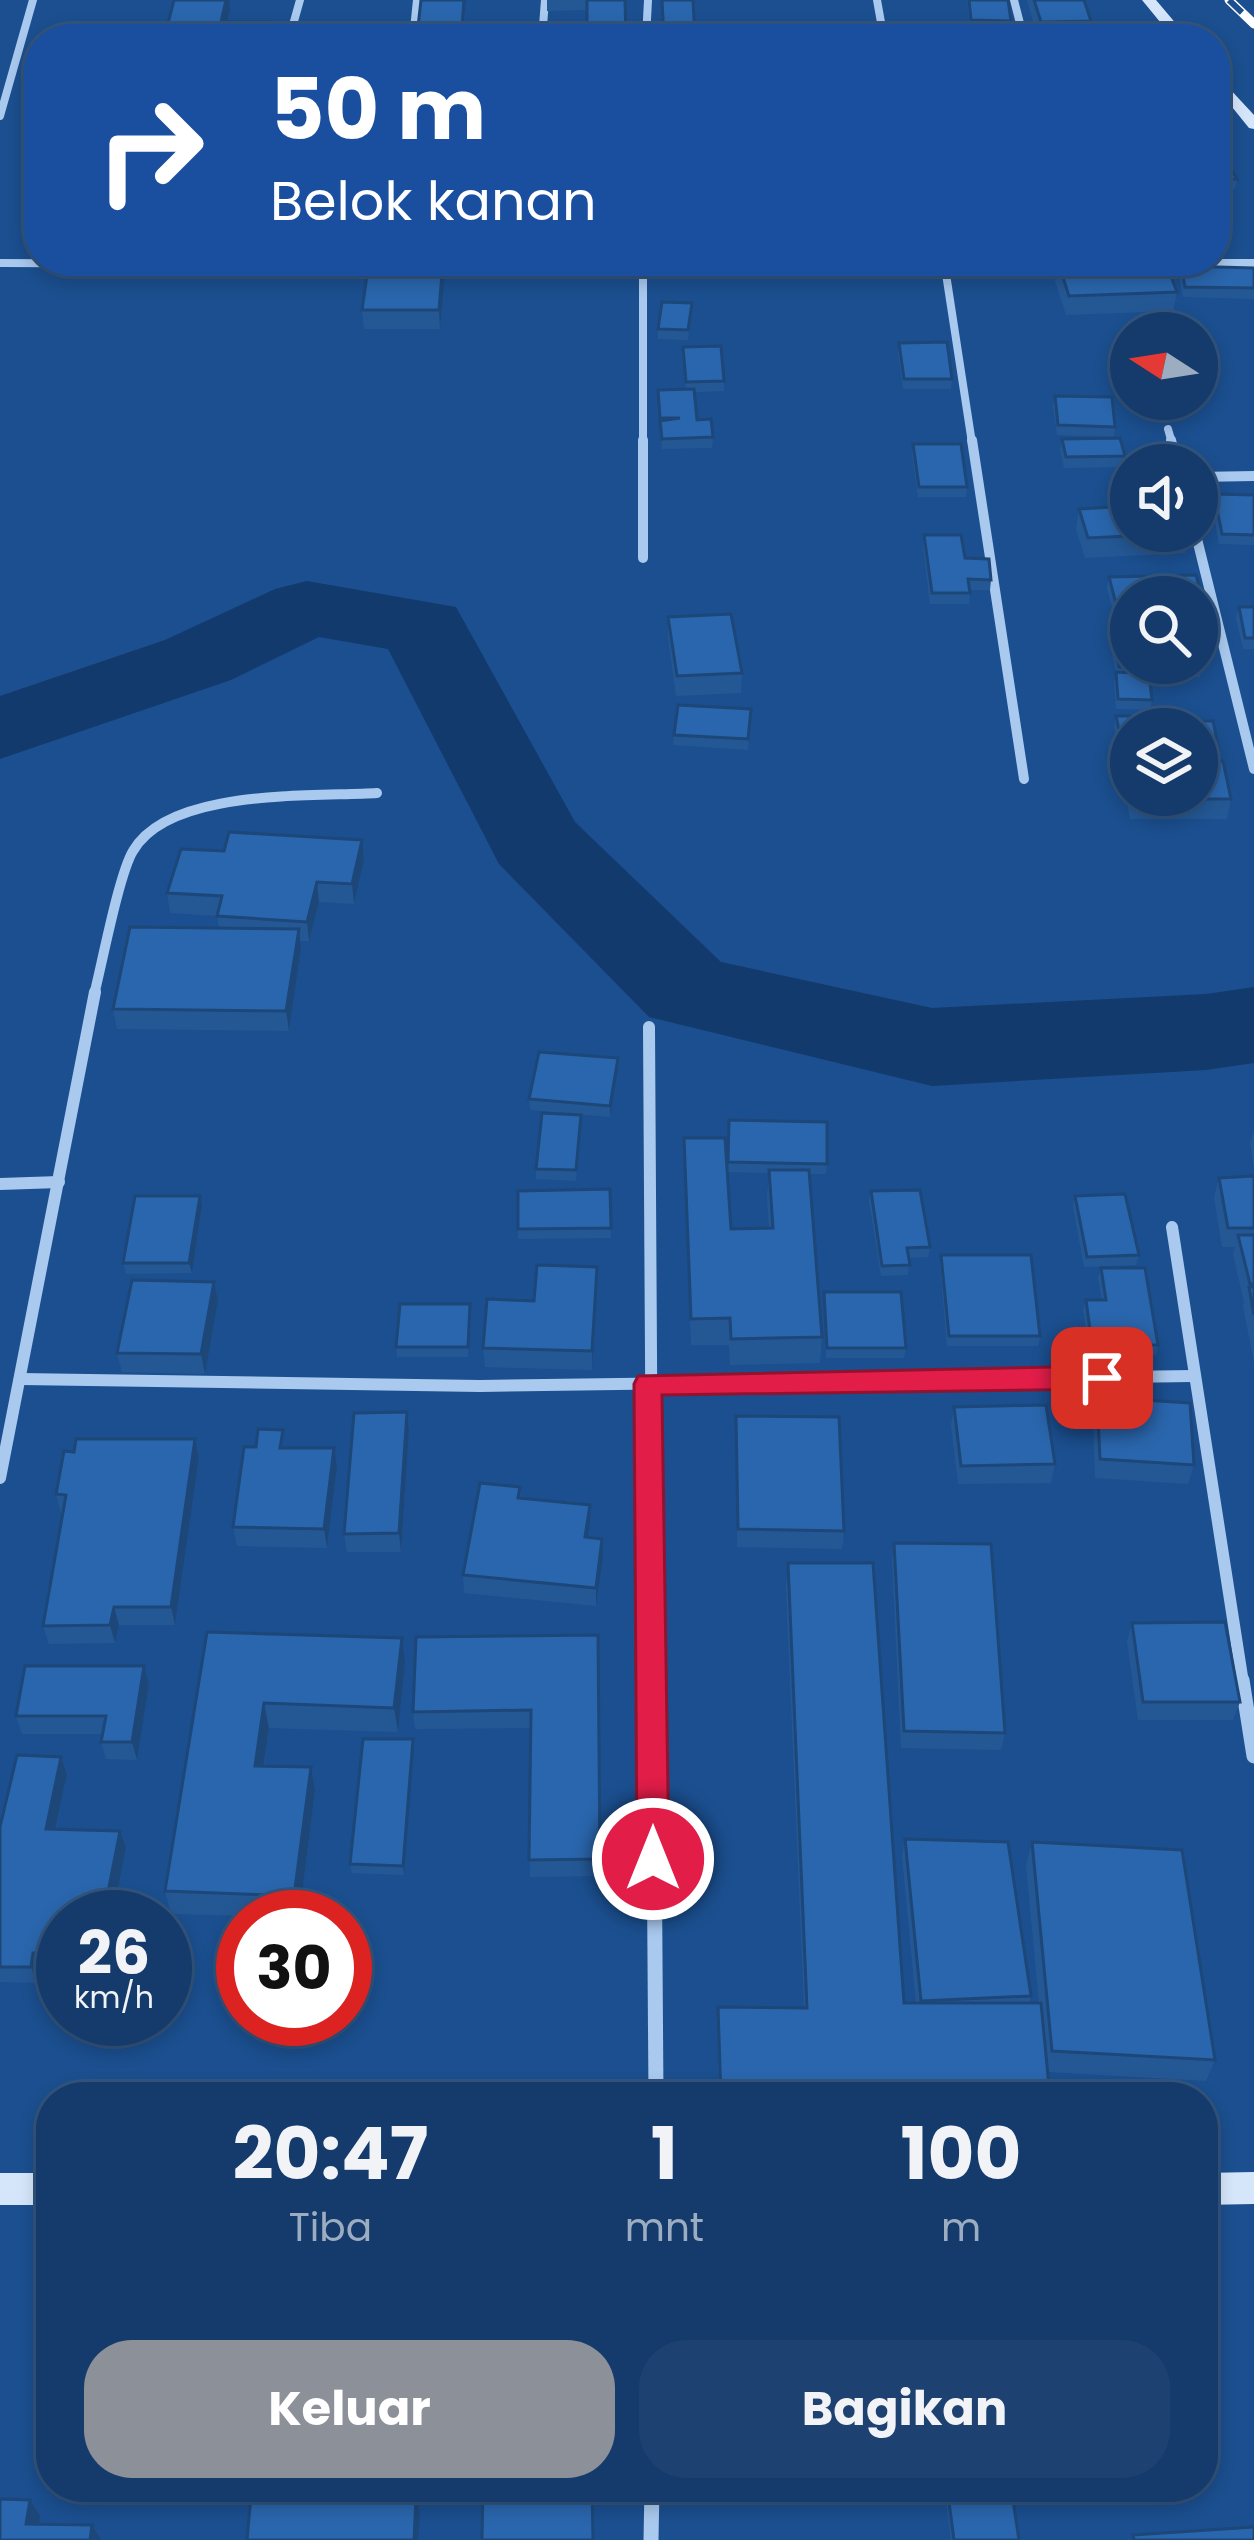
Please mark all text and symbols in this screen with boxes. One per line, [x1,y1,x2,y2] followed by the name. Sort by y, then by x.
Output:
[270,51,486,168] text: 50 m
[72,72,228,228] icon: right
[270,163,597,239] text: Belok kanan
[1110,312,1218,420] north arrow
[1110,312,1218,816] map controls
[1110,444,1218,552] button: sound
[1110,576,1218,684] button: search
[1110,708,1218,816] button: layers
[1051,1327,1153,1429] pin
[1069,1345,1135,1411] icon: arrive
[590,1796,716,1922] position arrow
[216,1890,372,2046] speed limit sign: 30
[78,1911,150,1995] text: 26
[74,1976,154,2019] text: km/h
[232,2103,428,2204] text: 20:47
[651,2103,678,2204] text: 1
[901,2103,1021,2204] text: 100
[289,2200,372,2255] text: Tiba
[625,2200,704,2255] text: mnt
[941,2200,981,2255] text: m
[84,2340,615,2478] button: Keluar
[639,2340,1170,2478] button: Bagikan

